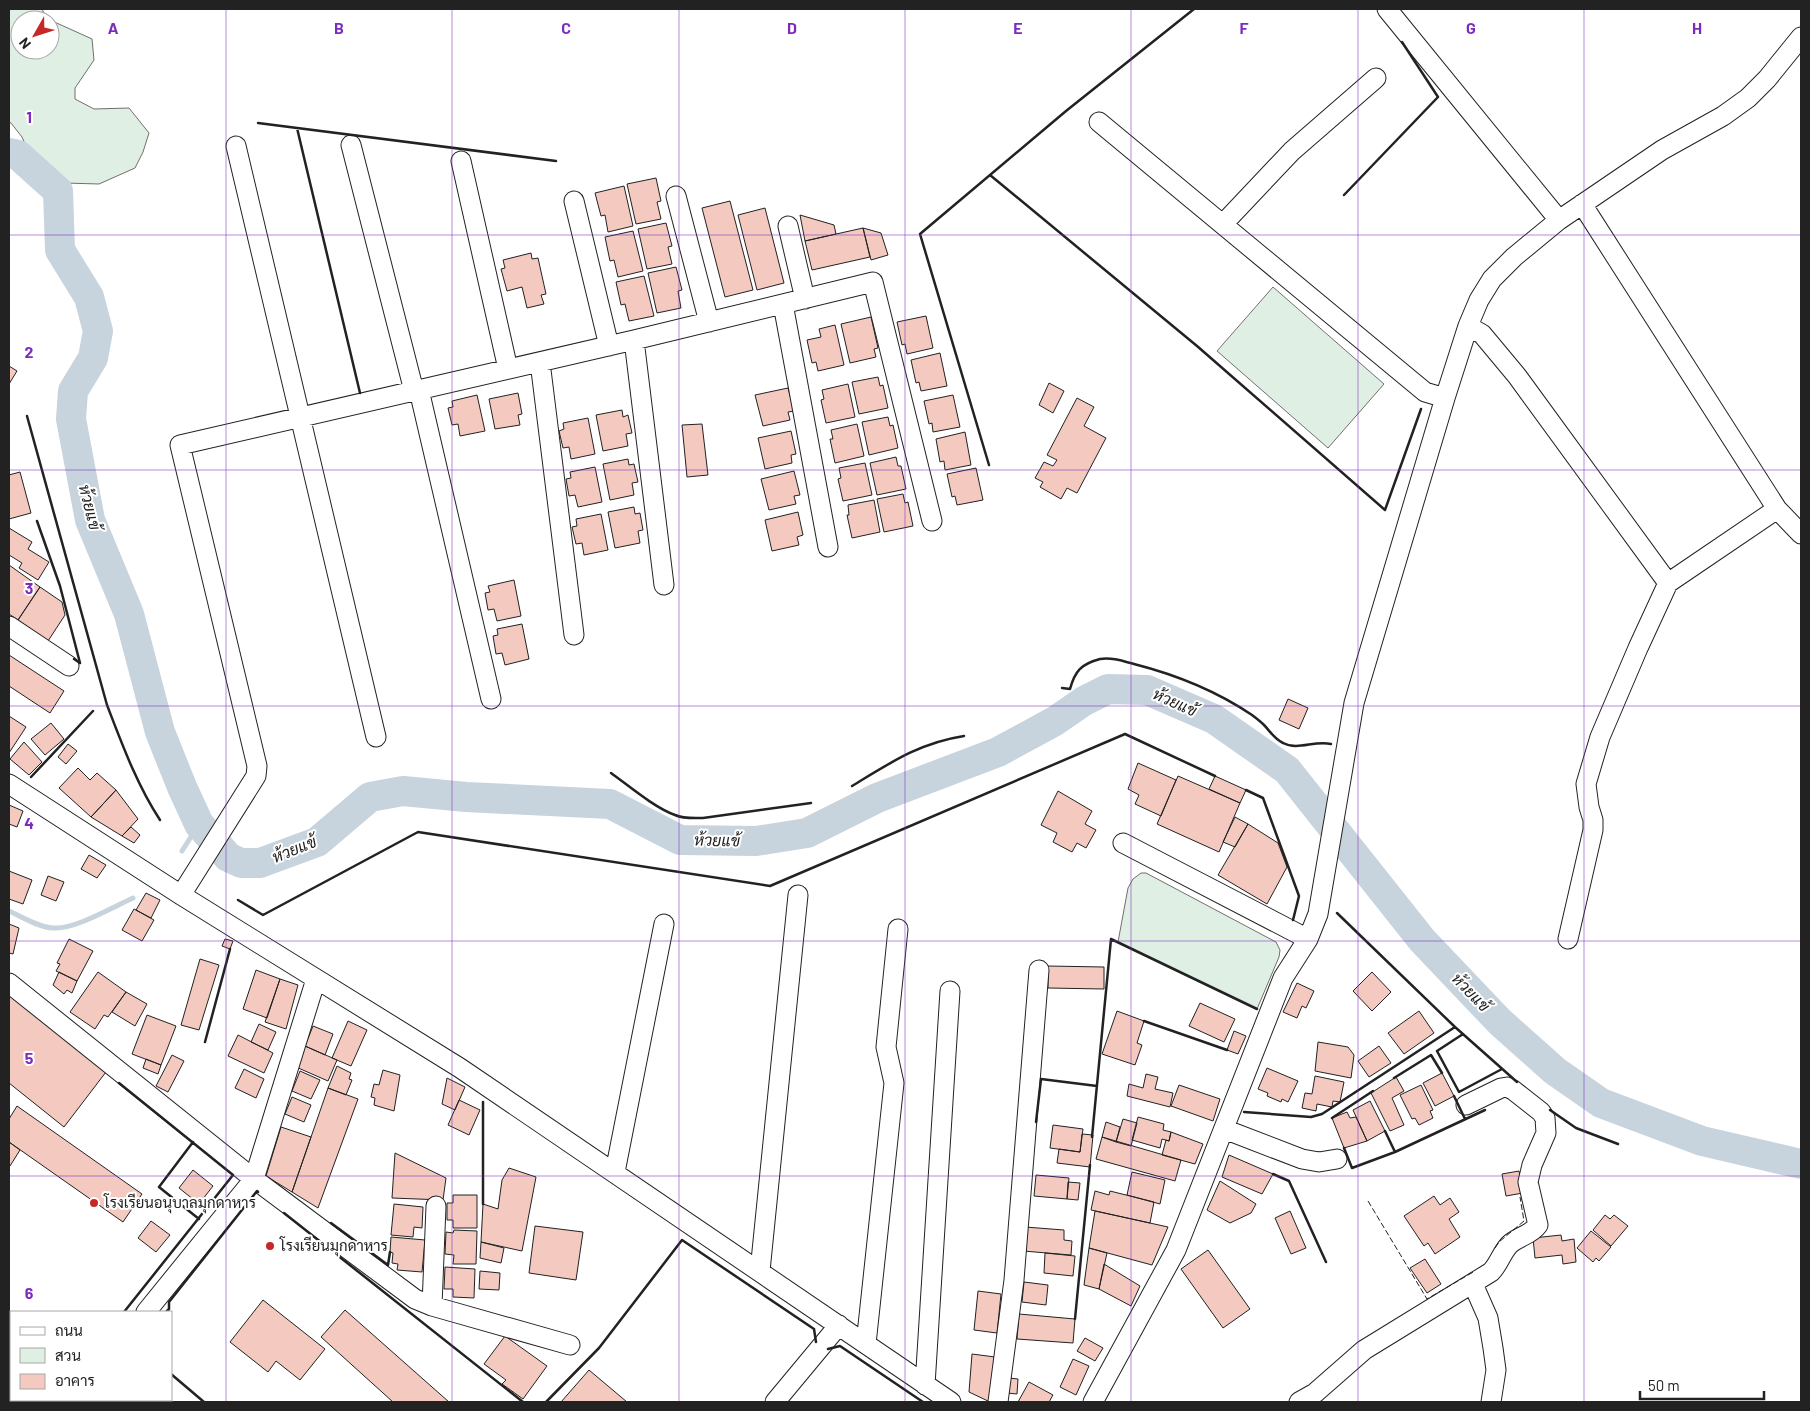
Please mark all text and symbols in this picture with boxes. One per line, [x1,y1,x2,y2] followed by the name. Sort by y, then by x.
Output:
[10,10,60,60] north arrow
[108,18,119,37] text: A
[334,18,344,37] text: B
[561,18,571,37] text: C
[787,18,797,37] text: D
[1013,18,1023,37] text: E
[1240,18,1249,37] text: F
[1466,18,1476,37] text: G
[1692,18,1702,37] text: H
[15,35,34,52] text: N
[26,107,32,126] text: 1
[25,342,34,361] text: 2
[76,482,107,535] water label: ห้วยแข้
[25,578,33,597] text: 3
[1150,683,1203,721] water label: ห้วยแข้
[24,813,34,832] text: 4
[268,829,322,866] water label: ห้วยแข้
[694,829,743,849] water label: ห้วยแข้
[1448,968,1497,1017] water label: ห้วยแข้
[25,1048,34,1067] text: 5
[103,1193,256,1214] place label: โรงเรียนอนุบาลมุกดาหาร
[88,1197,100,1209] marker: โรงเรียนอนุบาลมุกดาหาร
[279,1236,388,1257] place label: โรงเรียนมุกดาหาร
[264,1240,276,1252] marker: โรงเรียนมุกดาหาร
[25,1283,34,1302] text: 6
[10,1311,172,1401] legend
[55,1321,83,1339] text: ถนน
[55,1346,81,1364] text: สวน
[1640,1368,1764,1400] scale bar
[55,1371,95,1389] text: อาคาร
[1648,1376,1680,1394] text: 50 m

